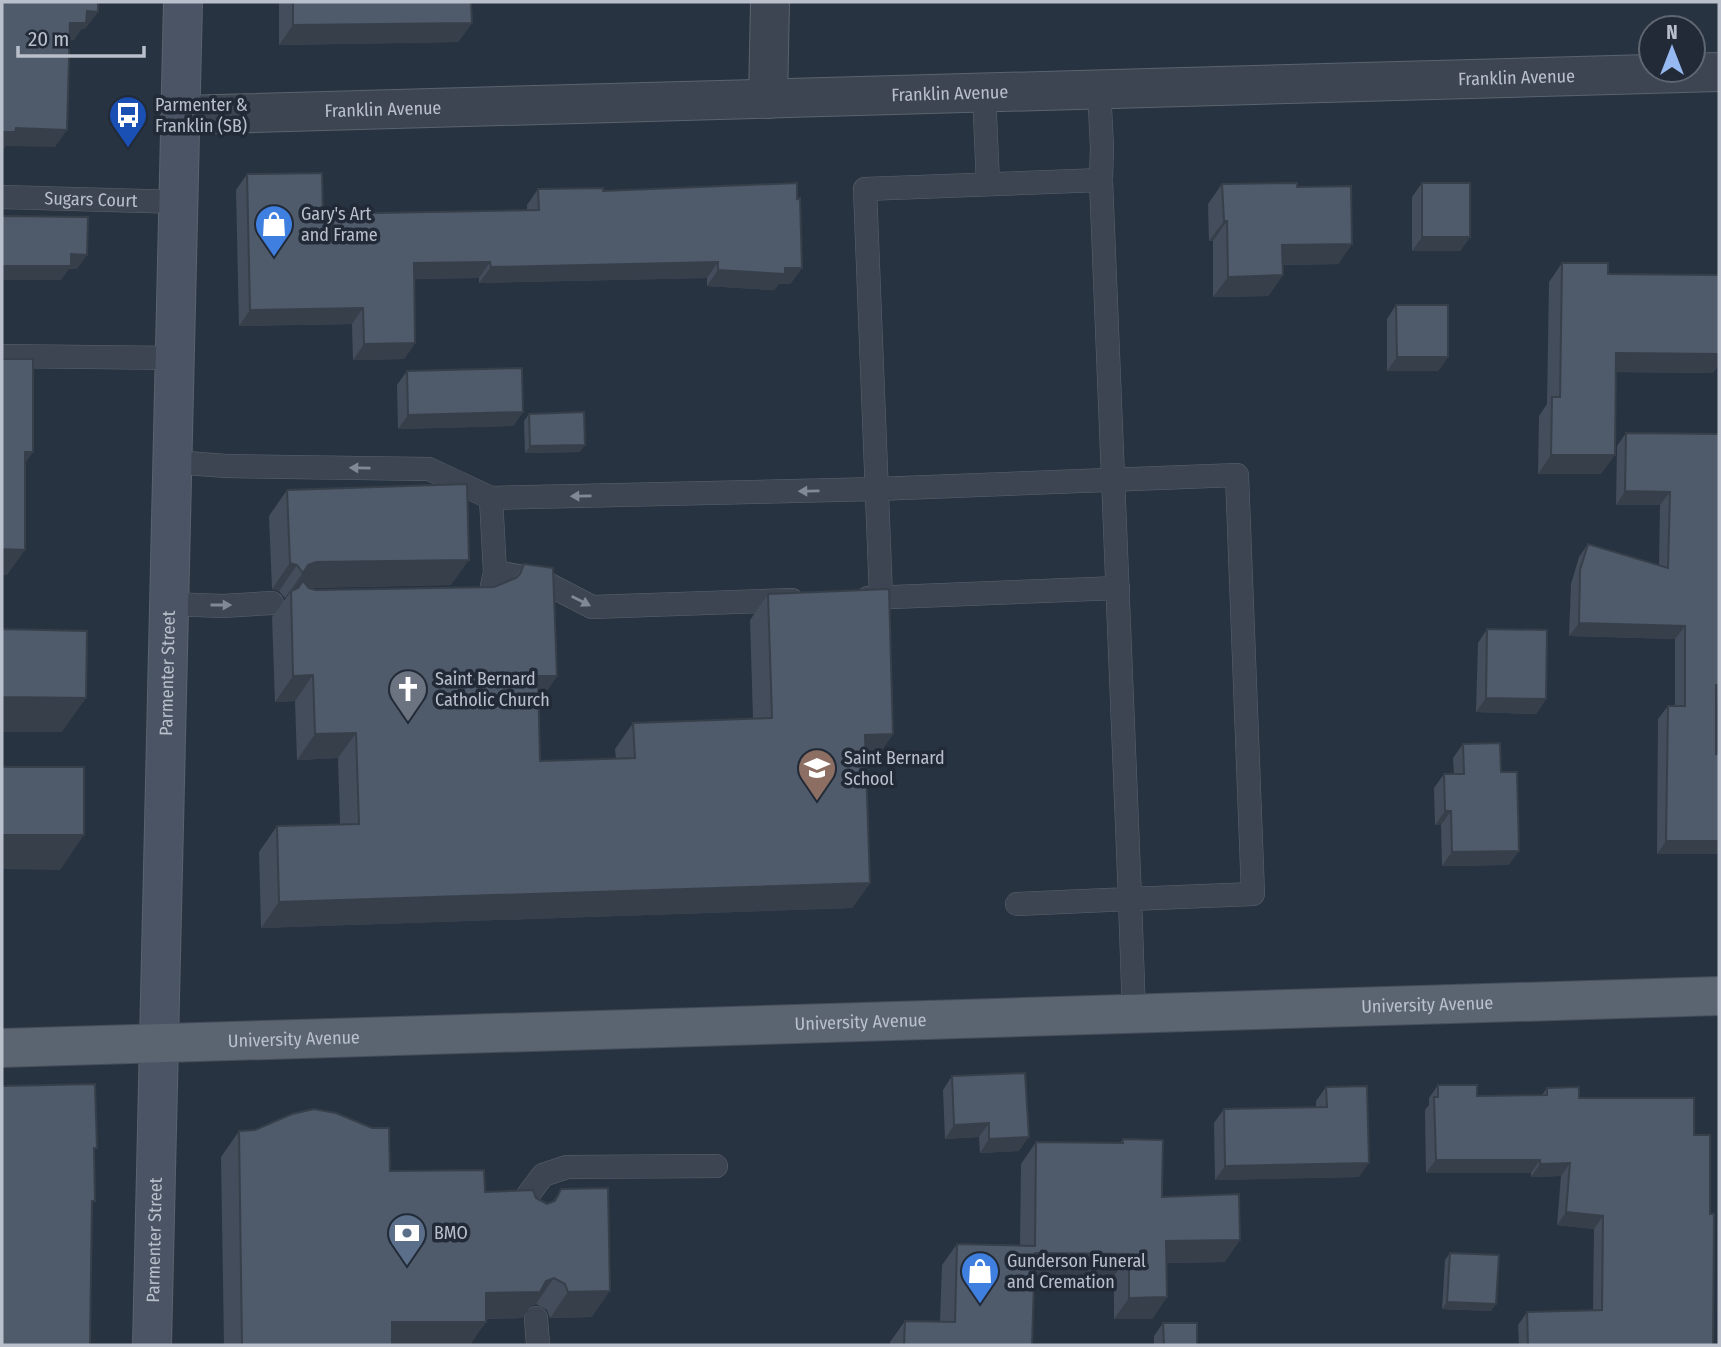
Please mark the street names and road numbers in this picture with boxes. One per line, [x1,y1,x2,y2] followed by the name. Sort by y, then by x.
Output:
[1458,65,1575,90] street label: Franklin Avenue
[891,81,1009,106] street label: Franklin Avenue
[324,97,442,122] street label: Franklin Avenue
[44,187,138,212] street label: Sugars Court
[155,610,180,736] street label: Parmenter Street
[1361,992,1494,1018] street label: University Avenue
[794,1009,927,1035] street label: University Avenue
[228,1026,360,1052] street label: University Avenue
[142,1177,167,1303] street label: Parmenter Street

